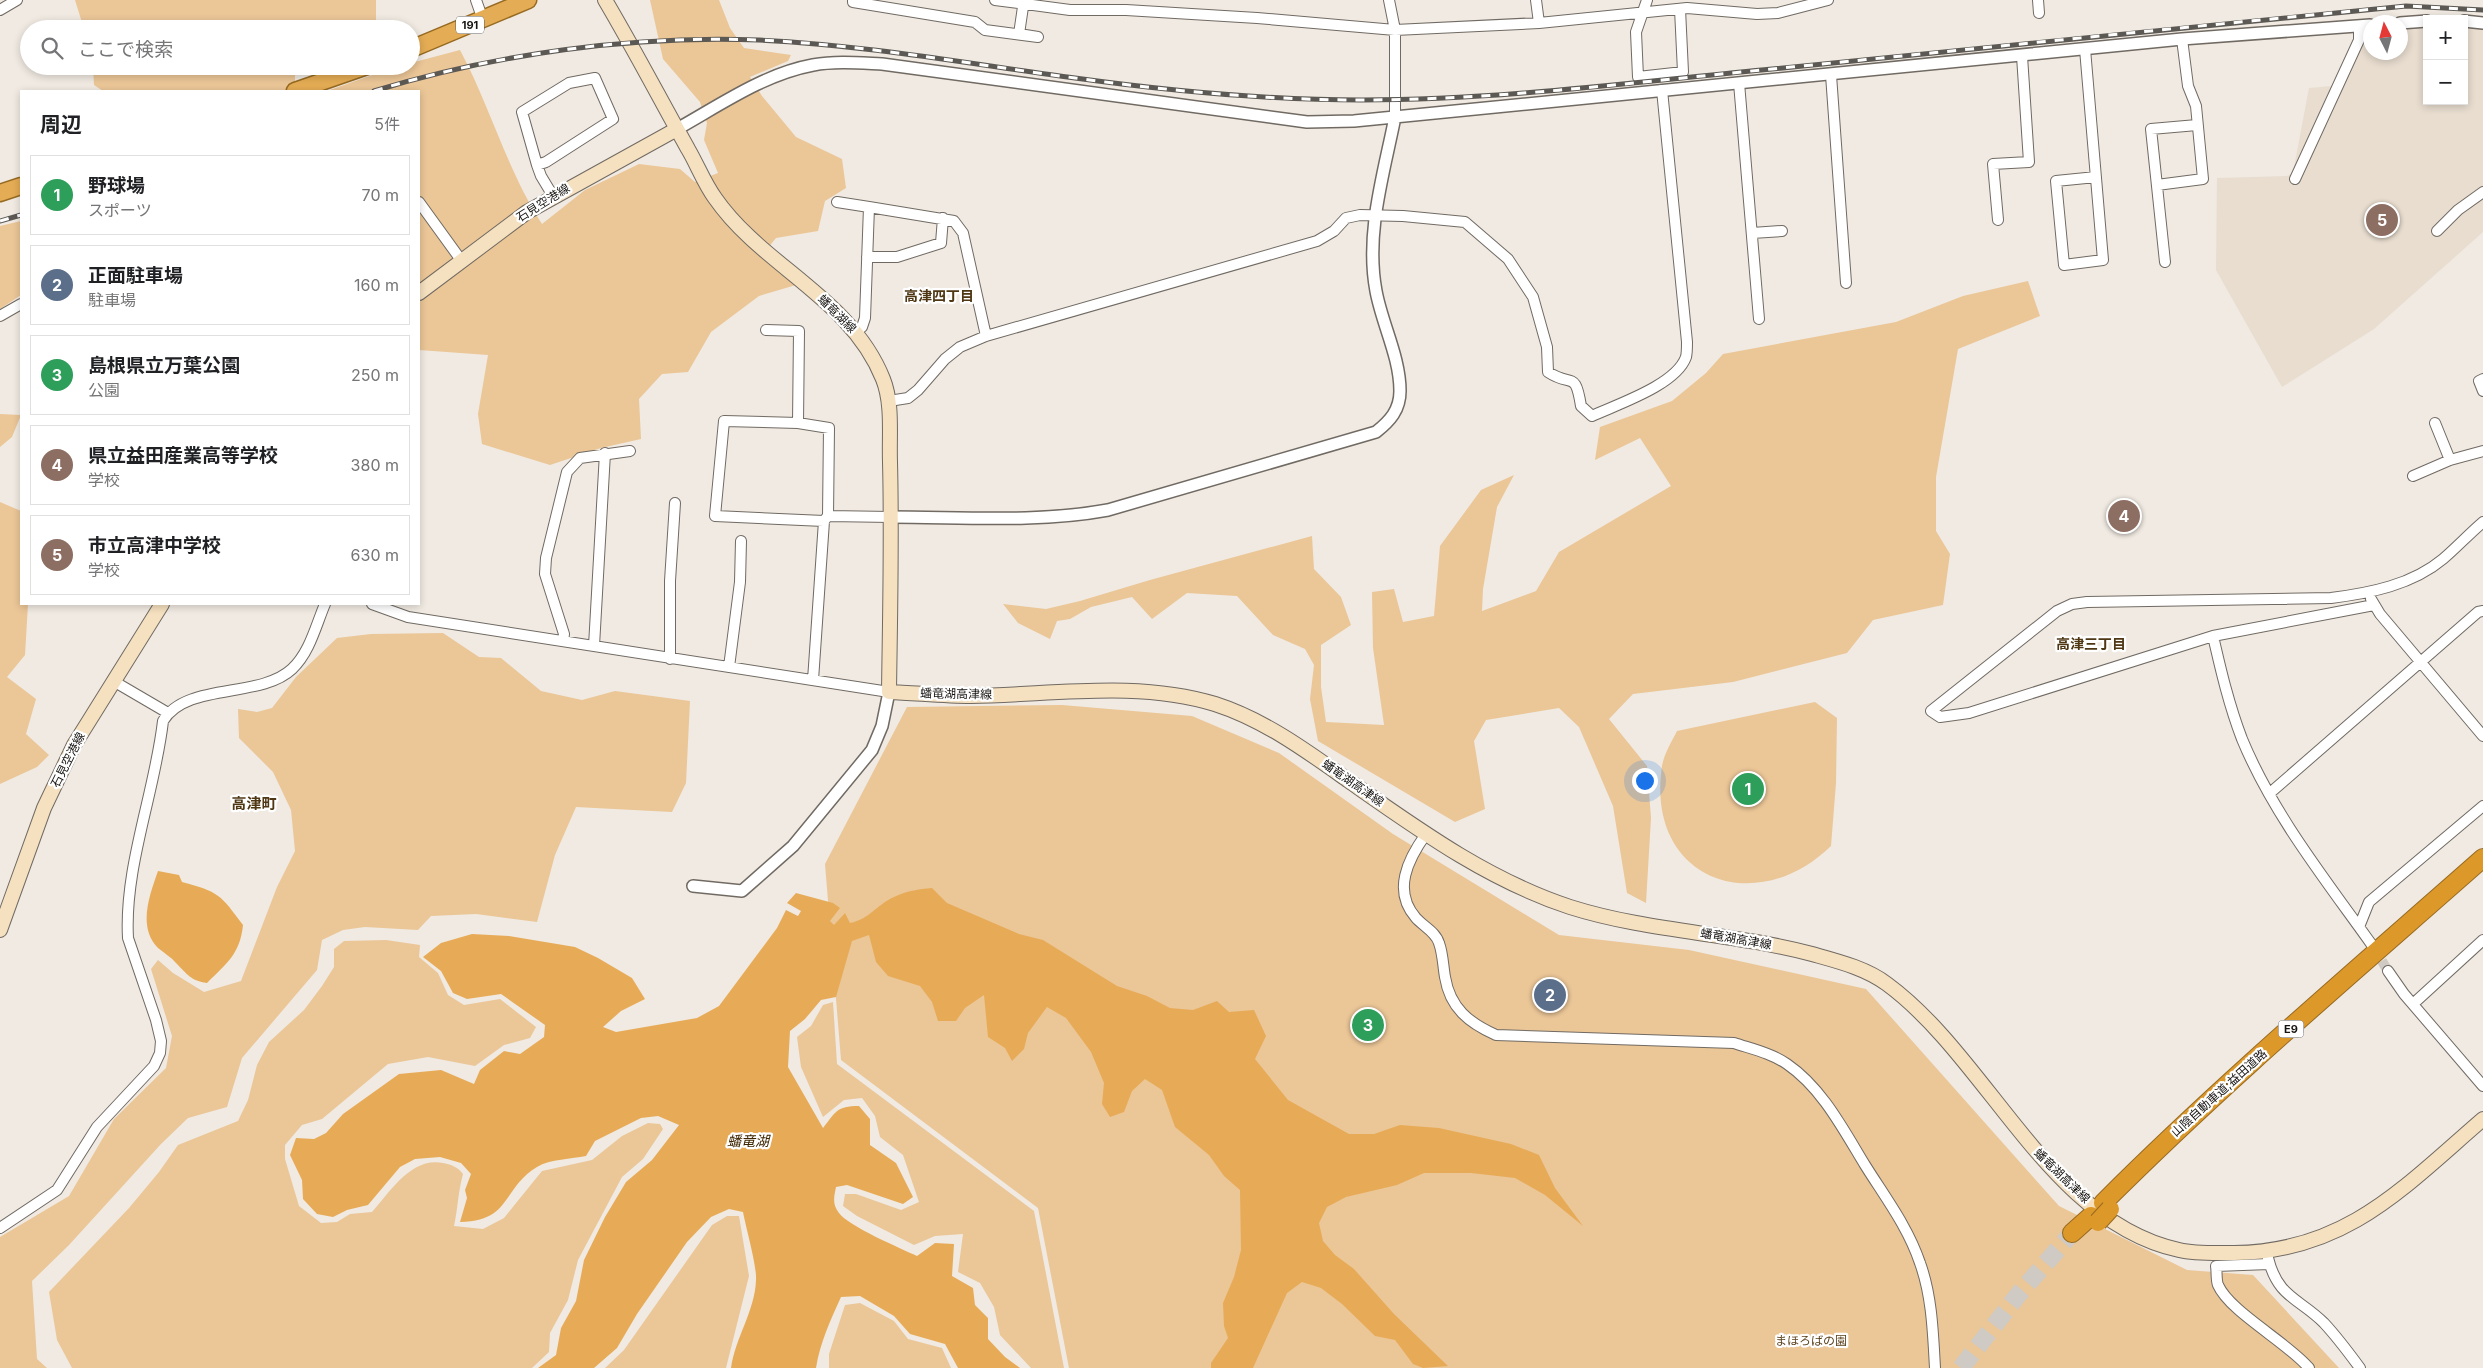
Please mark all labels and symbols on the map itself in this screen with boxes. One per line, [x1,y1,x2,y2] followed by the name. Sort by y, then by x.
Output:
[2363,15,2408,60] north arrow
[456,16,484,34] road number: 191
[513,180,572,225] street label: 石見空港線
[2366,201,2398,239] pin: 5
[904,287,974,304] district label: 高津四丁目
[815,291,860,336] street label: 蟠竜湖線
[2108,497,2140,535] pin: 4
[2056,635,2126,652] district label: 高津三丁目
[920,685,992,702] street label: 蟠竜湖高津線
[47,730,88,790] street label: 石見空港線
[1319,756,1387,809] street label: 蟠竜湖高津線
[1632,768,1658,794] your location
[1732,770,1764,808] pin: 1
[231,794,277,813] district label: 高津町
[1699,925,1773,952] street label: 蟠竜湖高津線
[1534,976,1566,1014] pin: 2
[1352,1006,1384,1044] pin: 3
[2278,1021,2304,1038] road number: E9
[2168,1046,2270,1140] street label: 山陰自動車道;益田道路
[727,1132,771,1149] water label: 蟠竜湖
[2031,1145,2093,1206] street label: 蟠竜湖高津線
[1775,1333,1847,1348] park label: まほろばの園

